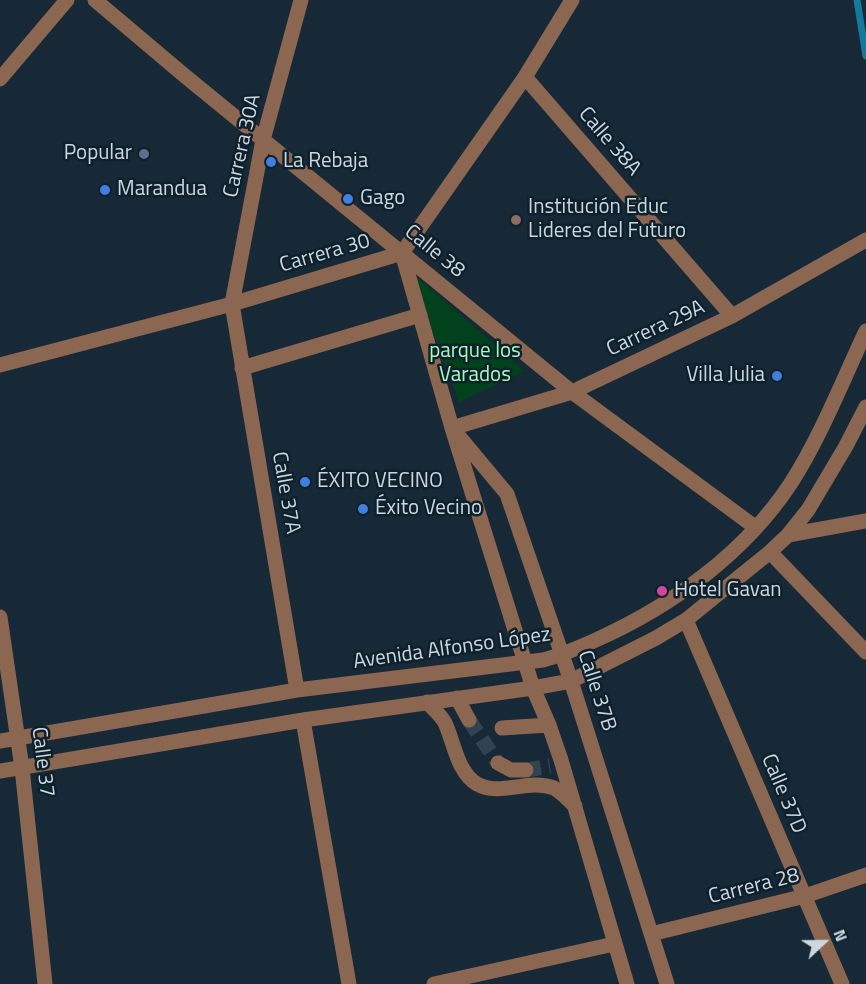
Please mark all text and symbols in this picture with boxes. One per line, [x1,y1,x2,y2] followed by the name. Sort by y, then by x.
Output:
[219,92,267,200] street label: Carrera 30A
[572,102,646,182] street label: Calle 38A
[64,141,132,167] place label: Popular
[137,147,151,161] marker: Popular
[283,149,368,175] place label: La Rebaja
[264,155,278,169] marker: La Rebaja
[117,177,207,203] place label: Marandua
[98,183,112,197] marker: Marandua
[360,186,405,212] place label: Gago
[341,192,355,206] marker: Gago
[528,195,686,245] place label: Institución Educ Lideres del Futuro
[509,213,523,227] marker: Institución Educ Lideres del Futuro
[399,220,469,284] street label: Calle 38
[277,229,373,279] street label: Carrera 30
[603,295,709,363] street label: Carrera 29A
[429,339,521,389] park label: parque los Varados
[686,363,765,389] place label: Villa Julia
[770,369,784,383] marker: Villa Julia
[265,450,305,536] street label: Calle 37A
[317,469,443,495] place label: ÉXITO VECINO
[298,475,312,489] marker: ÉXITO VECINO
[375,496,482,522] place label: Éxito Vecino
[356,502,370,516] marker: Éxito Vecino
[674,578,782,604] place label: Hotel Gavan
[655,584,669,598] marker: Hotel Gavan
[352,623,552,675] street label: Avenida Alfonso López
[571,647,621,735] street label: Calle 37B
[25,726,59,798] street label: Calle 37
[755,750,811,838] street label: Calle 37D
[706,864,802,910] street label: Carrera 28
[794,912,854,972] north arrow
[827,926,854,945] text: N

